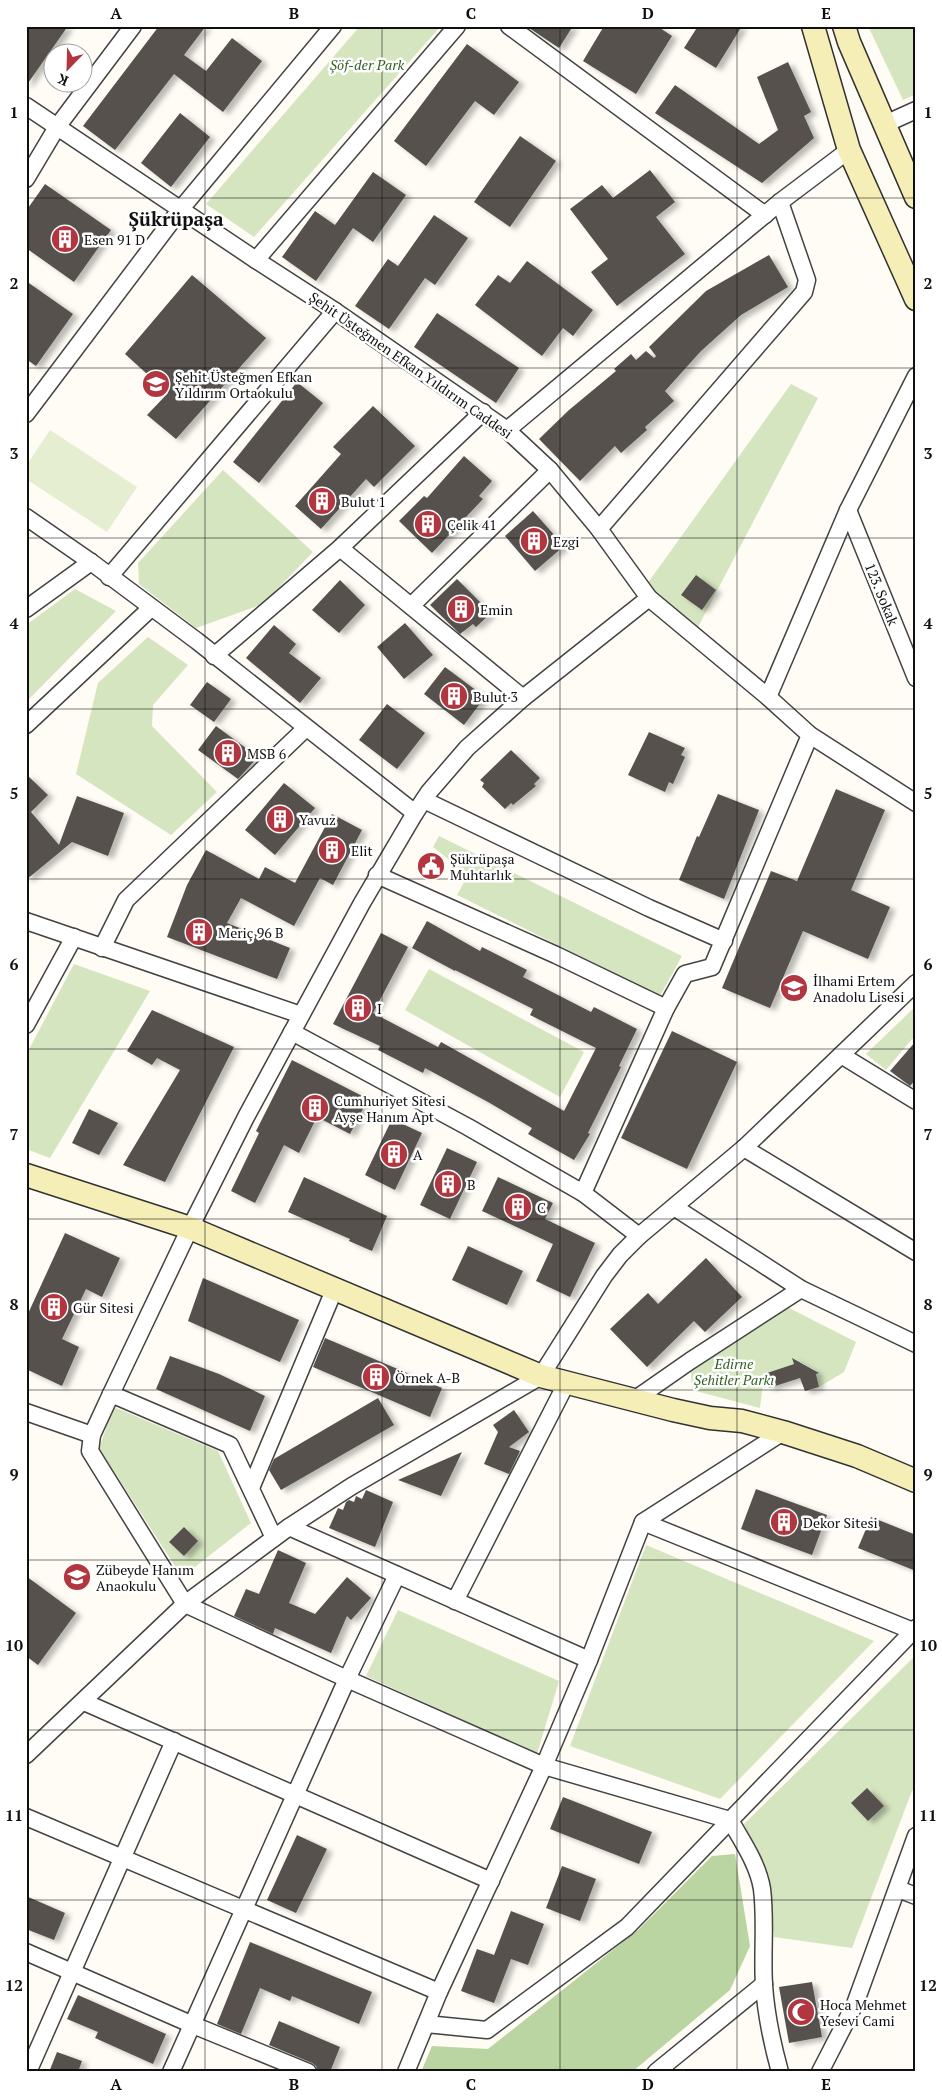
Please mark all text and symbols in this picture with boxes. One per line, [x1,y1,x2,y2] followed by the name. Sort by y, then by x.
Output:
[110,2,122,24] text: A
[289,2,299,24] text: B
[466,2,476,24] text: C
[642,2,654,24] text: D
[821,2,831,24] text: E
[42,42,92,92] north arrow
[330,55,405,74] park label: Şöf-der Park
[54,70,71,91] text: K
[9,101,19,123] text: 1
[923,101,933,123] text: 1
[128,206,224,232] district label: Şükrüpaşa
[50,224,80,254] building icon: Esen 91 D
[84,230,145,249] place label: Esen 91 D
[9,272,19,294] text: 2
[923,272,933,294] text: 2
[306,287,516,443] street label: Şehit Üsteğmen Efkan Yıldırım Caddesi
[175,367,313,402] place label: Şehit Üsteğmen Efkan Yıldırım Ortaokulu
[141,369,171,399] school or university icon: Şehit Üsteğmen Efkan Yıldırım Ortaokulu
[9,442,19,464] text: 3
[923,442,933,464] text: 3
[307,486,337,516] building icon: Bulut 1
[341,492,386,511] place label: Bulut 1
[413,509,443,539] building icon: Çelik 41
[447,515,497,534] place label: Çelik 41
[519,526,549,556] building icon: Ezgi
[553,532,579,551] place label: Ezgi
[861,560,903,629] street label: 123. Sokak
[446,594,476,624] building icon: Emin
[480,600,513,619] place label: Emin
[9,612,19,634] text: 4
[923,612,933,634] text: 4
[439,681,469,711] building icon: Bulut 3
[473,687,518,706] place label: Bulut 3
[213,738,243,768] building icon: MSB 6
[247,744,287,763] place label: MSB 6
[9,782,19,804] text: 5
[923,782,933,804] text: 5
[265,804,295,834] building icon: Yavuz
[299,810,336,829] place label: Yavuz
[317,835,347,865] building icon: Elit
[351,841,374,860] place label: Elit
[450,849,515,884] place label: Şükrüpaşa Muhtarlık
[416,851,446,881] public building icon: Şükrüpaşa Muhtarlık
[184,917,214,947] building icon: Meriç 96 B
[218,923,284,942] place label: Meriç 96 B
[9,953,19,975] text: 6
[923,953,933,975] text: 6
[813,971,904,1006] place label: İlhami Ertem Anadolu Lisesi
[779,973,809,1003] school or university icon: İlhami Ertem Anadolu Lisesi
[343,993,373,1023] building icon: I
[377,999,382,1018] place label: I
[334,1091,446,1126] place label: Cumhuriyet Sitesi Ayşe Hanım Apt
[300,1093,330,1123] building icon: Cumhuriyet Sitesi Ayşe Hanım Apt
[9,1123,19,1145] text: 7
[923,1123,933,1145] text: 7
[379,1139,409,1169] building icon: A
[413,1145,423,1164] place label: A
[433,1169,463,1199] building icon: B
[467,1175,476,1194] place label: B
[503,1192,533,1222] building icon: C
[537,1198,546,1217] place label: C
[39,1292,69,1322] building icon: Gür Sitesi
[9,1293,19,1315] text: 8
[923,1293,933,1315] text: 8
[73,1298,134,1317] place label: Gür Sitesi
[694,1354,774,1389] park label: Edirne Şehitler Parkı
[361,1362,391,1392] building icon: Örnek A-B
[395,1368,460,1387] place label: Örnek A-B
[9,1463,19,1485] text: 9
[923,1463,933,1485] text: 9
[769,1507,799,1537] building icon: Dekor Sitesi
[803,1513,878,1532] place label: Dekor Sitesi
[96,1560,194,1595] place label: Zübeyde Hanım Anaokulu
[62,1562,92,1592] school or university icon: Zübeyde Hanım Anaokulu
[5,1634,23,1656] text: 10
[919,1634,937,1656] text: 10
[5,1804,23,1826] text: 11
[919,1804,937,1826] text: 11
[5,1974,23,1996] text: 12
[919,1974,937,1996] text: 12
[820,1995,907,2030] place label: Hoca Mehmet Yesevi Cami
[786,1997,816,2027] mosque icon: Hoca Mehmet Yesevi Cami
[110,2073,122,2095] text: A
[289,2073,299,2095] text: B
[466,2073,476,2095] text: C
[642,2073,654,2095] text: D
[821,2073,831,2095] text: E

